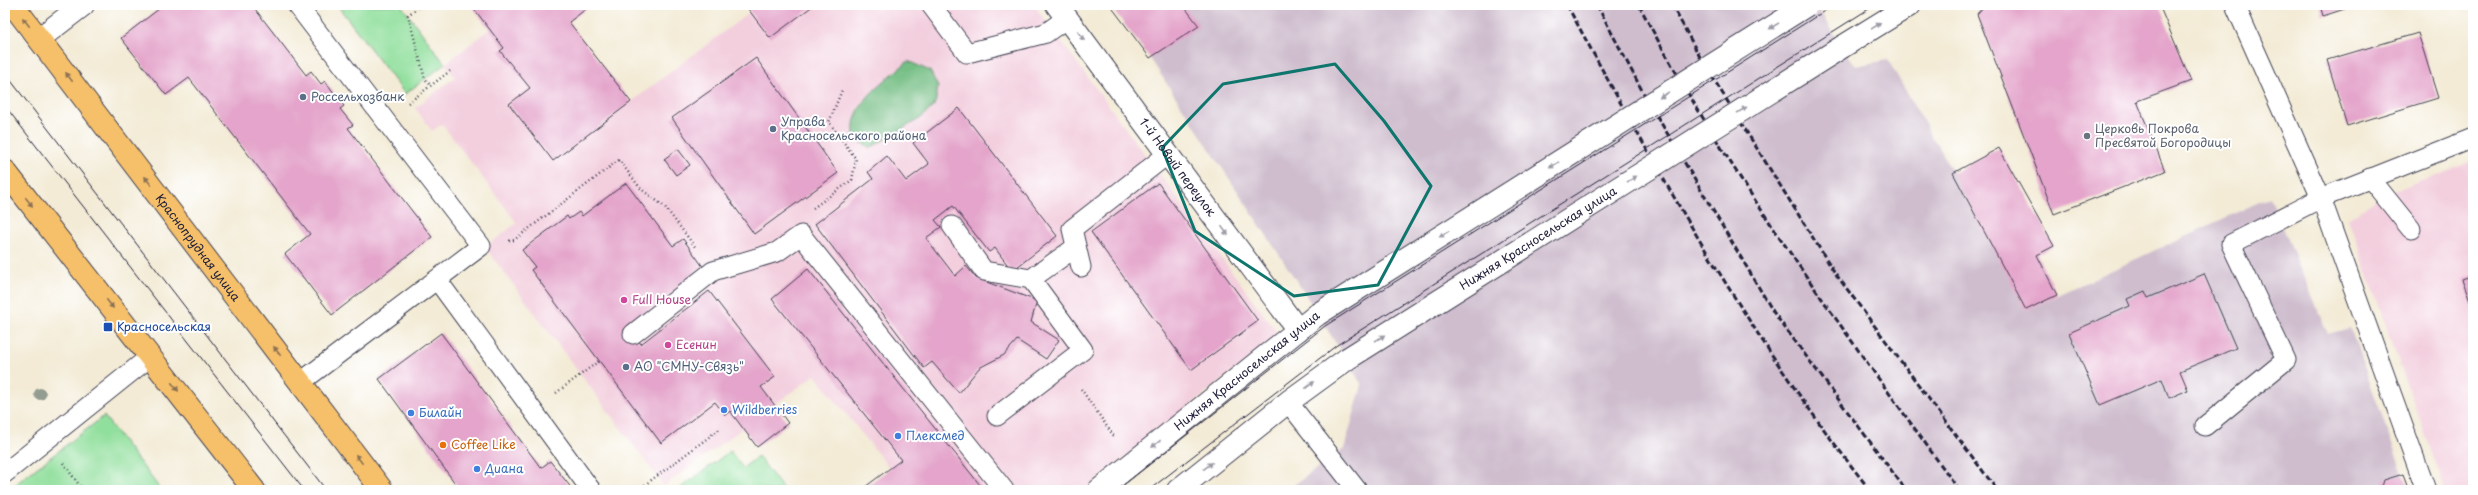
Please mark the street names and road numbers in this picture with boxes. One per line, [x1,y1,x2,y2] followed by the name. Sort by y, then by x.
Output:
[1136,114,1221,220] street label: 1-й Новый переулок
[1456,181,1620,294] street label: Нижняя Красносельская улица
[152,190,245,305] street label: Краснопрудная улица
[1170,306,1324,434] street label: Нижняя Красносельская улица

